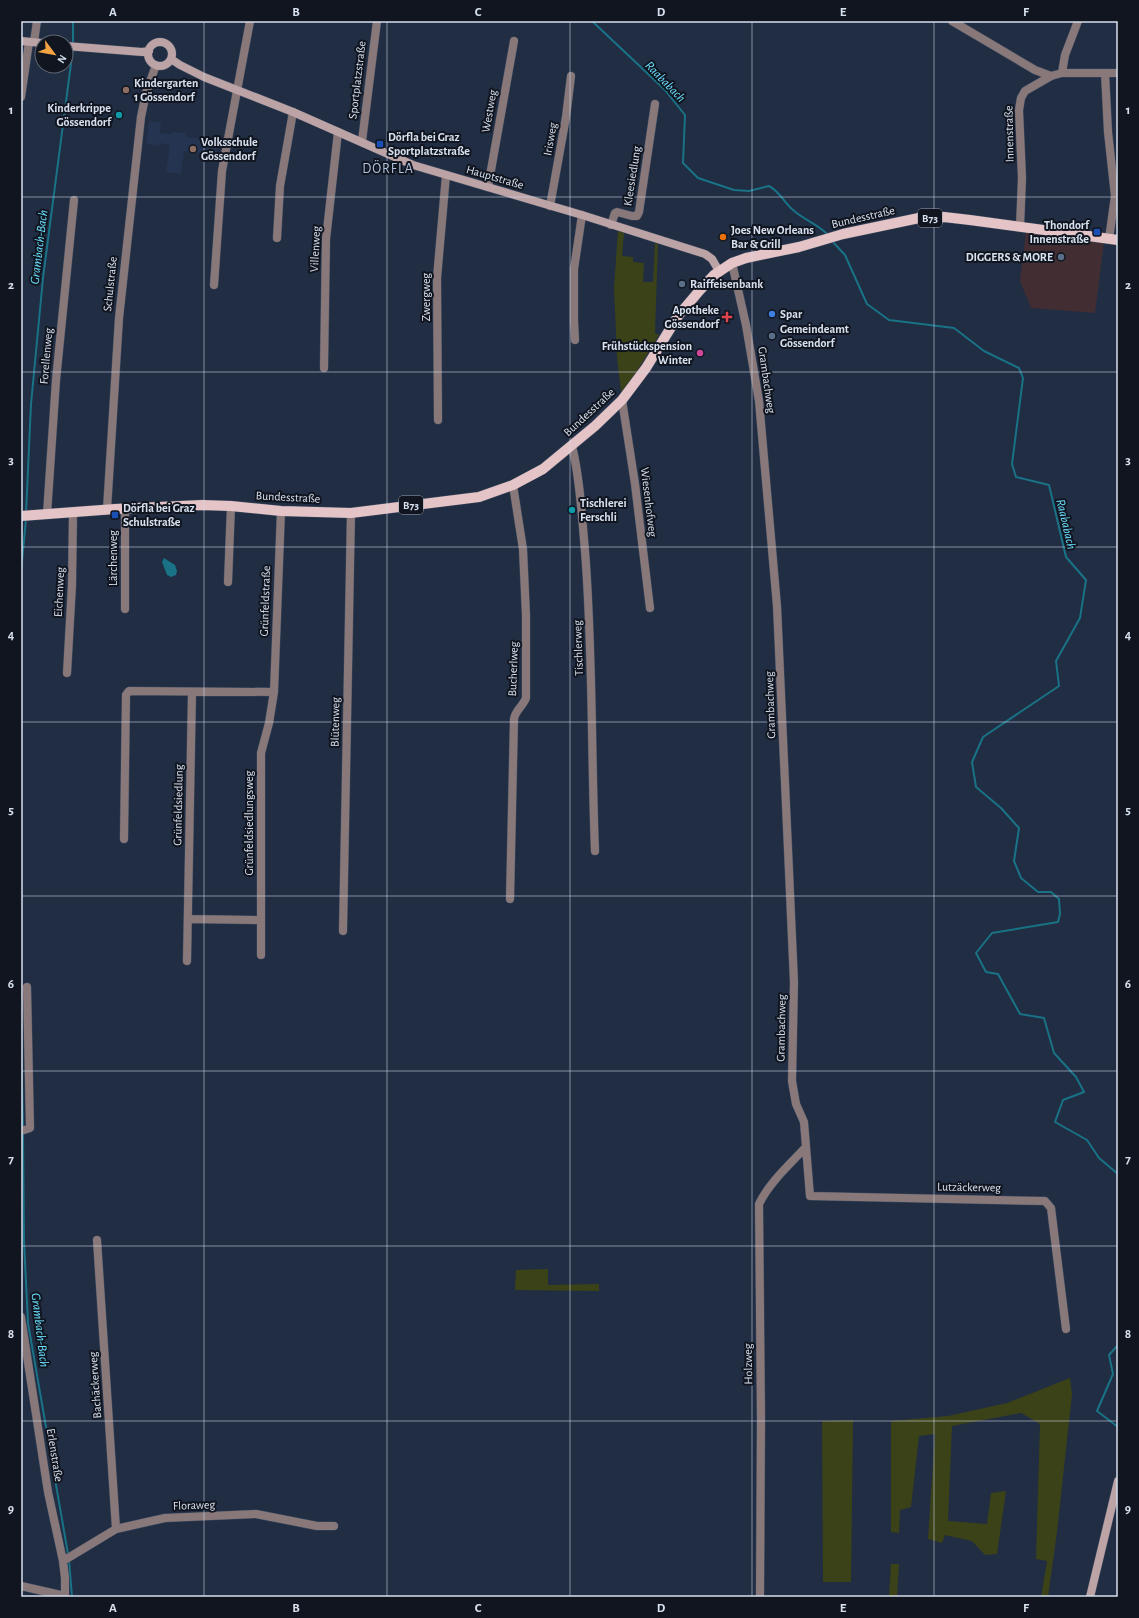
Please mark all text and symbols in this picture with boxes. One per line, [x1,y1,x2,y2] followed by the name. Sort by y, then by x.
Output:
[109,6,117,19] text: A
[292,6,300,19] text: B
[475,6,482,19] text: C
[657,6,666,19] text: D
[840,6,847,19] text: E
[1023,6,1030,19] text: F
[34,34,74,74] north arrow
[346,40,368,120] street label: Sportplatzstraße
[55,53,69,65] text: N
[642,59,687,105] water label: Raababach
[134,77,198,103] place label: Kindergarten 1 Gössendorf
[121,85,131,95] marker: Kindergarten 1 Gössendorf
[479,89,499,133] street label: Westweg
[47,102,112,128] place label: Kinderkrippe Gössendorf
[9,104,13,117] text: 1
[1126,104,1130,117] text: 1
[1003,105,1015,163] street label: Innenstraße
[114,110,124,120] marker: Kinderkrippe Gössendorf
[541,121,559,157] street label: Irisweg
[388,131,470,157] place label: Dörfla bei Graz Sportplatzstraße
[201,136,258,162] place label: Volksschule Gössendorf
[375,139,385,149] marker: Dörfla bei Graz Sportplatzstraße
[188,144,198,154] marker: Volksschule Gössendorf
[621,145,643,207] street label: Kleesiedlung
[362,159,414,176] district label: DÖRFLA
[465,163,525,191] street label: Hauptstraße
[830,204,896,230] street label: Bundesstraße
[28,209,50,285] water label: Grambach-Bach
[918,209,942,227] road number: B73
[1030,219,1090,245] place label: Thondorf Innenstraße
[731,224,814,250] place label: Joes New Orleans Bar & Grill
[308,225,322,272] street label: Villenweg
[1092,227,1102,237] marker: Thondorf Innenstraße
[718,232,728,242] marker: Joes New Orleans Bar & Grill
[966,251,1053,263] place label: DIGGERS & MORE
[1056,252,1066,262] marker: DIGGERS & MORE
[101,256,119,312] street label: Schulstraße
[420,273,432,321] street label: Zwergweg
[690,278,763,290] place label: Raiffeisenbank
[8,279,14,292] text: 2
[677,279,687,289] marker: Raiffeisenbank
[1125,279,1131,292] text: 2
[665,304,720,330] place label: Apotheke Gössendorf
[780,308,803,320] place label: Spar
[767,309,777,319] marker: Spar
[722,312,732,322] marker: Apotheke Gössendorf
[780,323,849,349] place label: Gemeindeamt Gössendorf
[38,327,54,385] street label: Forellenweg
[767,331,777,341] marker: Gemeindeamt Gössendorf
[602,340,693,366] place label: Frühstückspension Winter
[756,346,778,414] street label: Grambachweg
[695,348,705,358] marker: Frühstückspension Winter
[561,386,617,438] street label: Bundesstraße
[8,454,14,467] text: 3
[1125,454,1131,467] text: 3
[639,466,659,538] street label: Wiesenhofweg
[255,489,321,505] street label: Bundesstraße
[399,496,423,514] road number: B73
[580,497,627,523] place label: Tischlerei Ferschli
[1053,498,1078,551] water label: Raababach
[123,502,195,528] place label: Dörfla bei Graz Schulstraße
[567,505,577,515] marker: Tischlerei Ferschli
[110,510,120,520] marker: Dörfla bei Graz Schulstraße
[107,530,119,586] street label: Lärchenweg
[258,565,272,637] street label: Grünfeldstraße
[52,566,66,617] street label: Eichenweg
[571,620,585,676] street label: Tischlerweg
[8,629,15,642] text: 4
[1125,629,1132,642] text: 4
[506,641,520,697] street label: Bucherlweg
[763,671,777,739] street label: Grambachweg
[329,697,341,747] street label: Blütenweg
[171,764,185,846] street label: Grünfeldsiedlung
[243,770,255,875] street label: Grünfeldsiedlungsweg
[8,804,14,817] text: 5
[1125,804,1131,817] text: 5
[8,978,14,991] text: 6
[1125,978,1131,991] text: 6
[774,994,788,1062] street label: Grambachweg
[8,1153,14,1166] text: 7
[1125,1153,1131,1166] text: 7
[937,1180,1001,1194] street label: Lutzäckerweg
[29,1292,51,1368] water label: Grambach-Bach
[8,1328,14,1341] text: 8
[1125,1328,1131,1341] text: 8
[742,1343,754,1385] street label: Holzweg
[87,1351,103,1419] street label: Bachäckerweg
[45,1427,65,1483] street label: Erlenstraße
[173,1498,215,1512] street label: Floraweg
[8,1503,14,1516] text: 9
[1125,1503,1131,1516] text: 9
[109,1602,117,1615] text: A
[292,1602,300,1615] text: B
[475,1602,482,1615] text: C
[657,1602,666,1615] text: D
[840,1602,847,1615] text: E
[1023,1602,1030,1615] text: F

